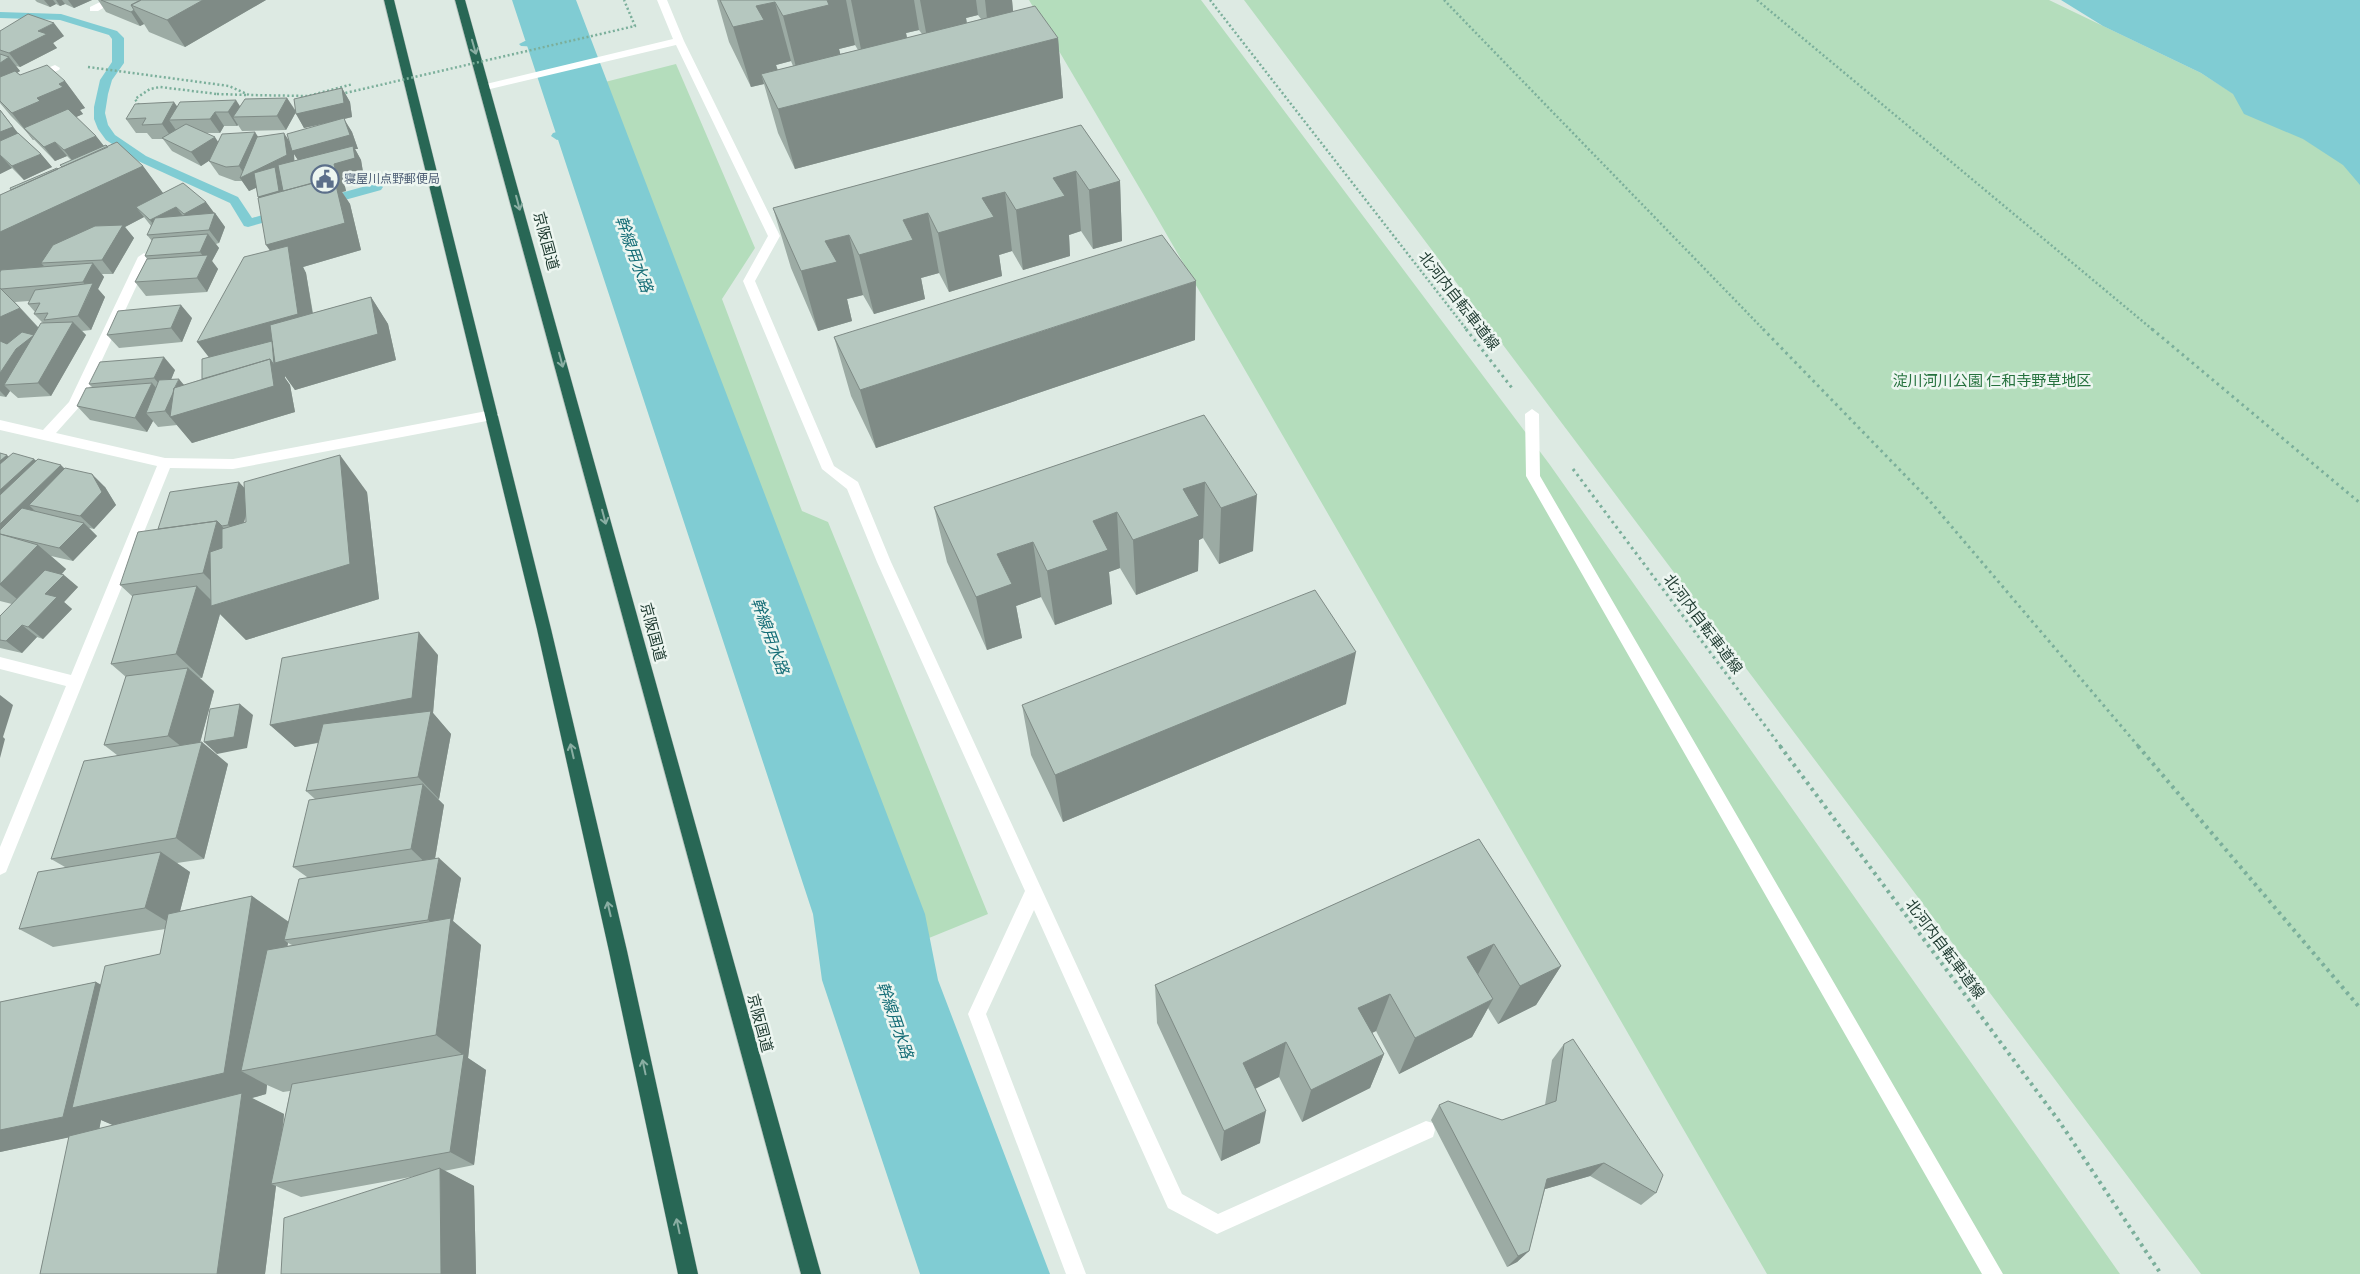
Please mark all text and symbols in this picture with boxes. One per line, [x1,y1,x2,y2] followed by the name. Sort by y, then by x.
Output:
[469,38,479,54] one-way arrow
[310,164,340,194] public building icon: 寝屋川点野郵便局
[344,172,440,186] place label: 寝屋川点野郵便局
[513,195,523,211] one-way arrow
[530,210,562,272] street label: 京阪国道
[611,213,657,297] water label: 幹線用水路
[1415,248,1503,354] street label: 北河内自転車道線
[556,352,566,368] one-way arrow
[1893,372,2091,390] park label: 淀川河川公園 仁和寺野草地区
[599,508,609,524] one-way arrow
[1660,571,1746,677] street label: 北河内自転車道線
[747,595,793,679] water label: 幹線用水路
[637,601,669,663] street label: 京阪国道
[567,743,576,759] one-way arrow
[1902,896,1988,1002] street label: 北河内自転車道線
[604,901,613,917] one-way arrow
[873,979,918,1063] water label: 幹線用水路
[744,992,776,1054] street label: 京阪国道
[639,1060,648,1076] one-way arrow
[673,1219,682,1235] one-way arrow

